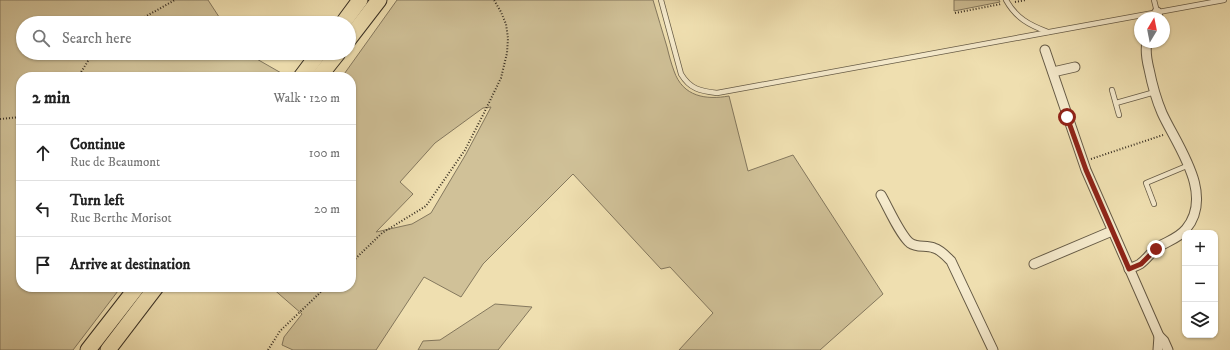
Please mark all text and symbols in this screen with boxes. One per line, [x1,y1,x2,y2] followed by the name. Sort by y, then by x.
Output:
[1134,12,1170,48] north arrow
[16,16,356,60] search box
[30,27,52,49] icon: search
[62,29,131,48] text: Search here
[32,87,70,109] text: 2 min
[274,90,340,106] text: Walk · 120 m
[1058,108,1076,126] route start
[70,135,125,154] text: Continue
[32,142,54,164] icon: ahead
[309,145,340,161] text: 100 m
[70,154,160,170] text: Rue de Beaumont
[70,191,124,210] text: Turn left
[32,198,54,220] icon: left
[314,201,340,217] text: 20 m
[70,210,172,226] text: Rue Berthe Morisot
[1182,230,1218,338] map controls
[1182,230,1218,266] button: +
[1147,240,1165,258] route end
[32,254,54,276] icon: arrive
[70,255,190,274] text: Arrive at destination
[1182,266,1218,302] button: −
[1182,302,1218,338] button: layers

